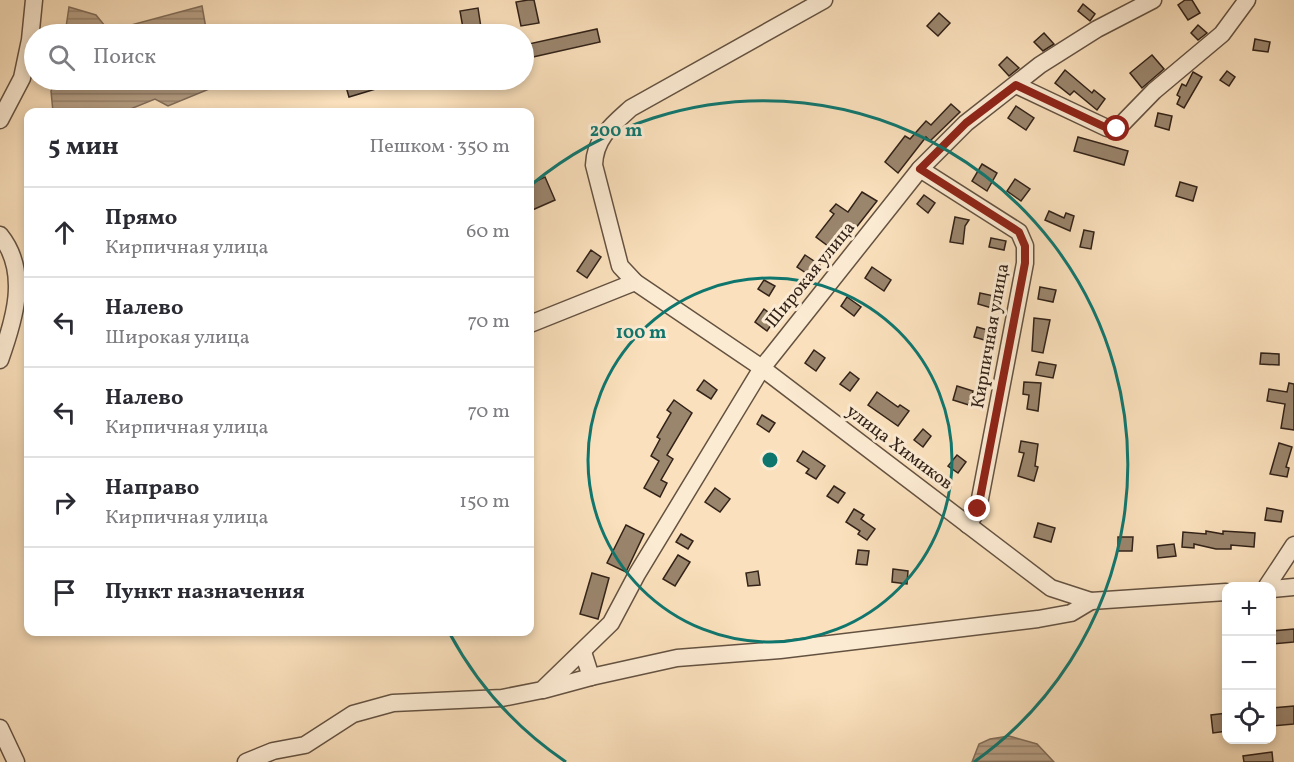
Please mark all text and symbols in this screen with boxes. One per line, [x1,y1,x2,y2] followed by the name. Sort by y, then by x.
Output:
[24,24,534,90] search box
[45,41,78,74] icon: search
[93,42,156,73] text: Поиск
[1103,115,1129,141] route start
[590,119,642,144] text: 200 m
[48,129,119,165] text: 5 мин
[370,133,510,161] text: Пешком · 350 m
[105,203,177,234] text: Прямо
[48,216,81,249] icon: ahead
[760,217,862,333] street label: Широкая улица
[466,218,510,246] text: 60 m
[105,234,268,262] text: Кирпичная улица
[966,261,1016,411] street label: Кирпичная улица
[105,293,184,324] text: Налево
[48,306,81,339] icon: left
[467,308,510,336] text: 70 m
[616,321,666,346] text: 100 m
[105,324,250,352] text: Широкая улица
[105,383,184,414] text: Налево
[48,396,81,429] icon: left
[467,398,510,426] text: 70 m
[840,400,958,496] street label: улица Химиков
[105,414,268,442] text: Кирпичная улица
[760,450,780,470] centre of rings
[105,473,199,504] text: Направо
[48,486,81,519] icon: right
[459,488,510,516] text: 150 m
[964,495,990,521] route end
[105,504,268,532] text: Кирпичная улица
[48,576,81,609] icon: arrive
[105,577,305,608] text: Пункт назначения
[1222,582,1276,744] map controls
[1222,582,1276,636] button: +
[1222,636,1276,690] button: −
[1222,690,1276,744] button: locate

